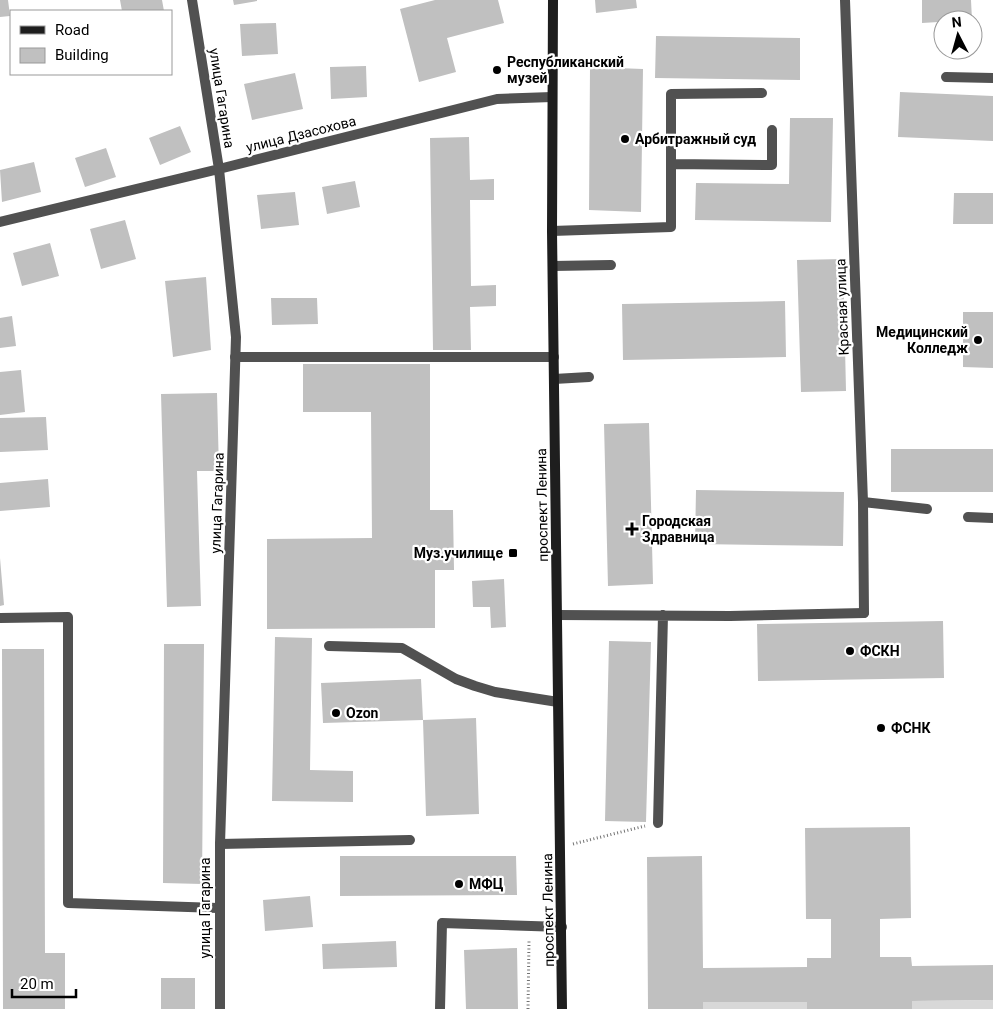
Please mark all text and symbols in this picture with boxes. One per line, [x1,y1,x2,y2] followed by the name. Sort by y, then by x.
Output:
[10,10,172,75] legend
[933,10,983,60] north arrow
[951,14,962,31] text: N
[55,21,89,39] text: Road
[55,46,109,64] text: Building
[206,47,238,149] street label: улица Гагарина
[507,54,624,86] place label: Республиканский музей
[491,64,503,76] marker: Республиканский музей
[244,113,358,155] street label: улица Дзасохова
[635,131,756,147] place label: Арбитражный суд
[619,133,631,145] marker: Арбитражный суд
[832,258,852,356] street label: Красная улица
[876,324,968,356] place label: Медицинский Колледж
[972,334,984,346] marker: Медицинский Колледж
[533,448,551,562] street label: проспект Ленина
[207,452,227,554] street label: улица Гагарина
[642,513,715,545] place label: Городская Здравница
[626,523,638,535] marker: Городская Здравница
[414,545,503,561] place label: Муз.училище
[507,547,519,559] marker: Муз.училище
[860,643,900,659] place label: ФСКН
[844,645,856,657] marker: ФСКН
[346,705,379,721] place label: Ozon
[330,707,342,719] marker: Ozon
[891,720,931,736] place label: ФСНК
[875,722,887,734] marker: ФСНК
[539,853,557,967] street label: проспект Ленина
[197,858,213,958] street label: улица Гагарина
[469,876,504,892] place label: МФЦ
[453,878,465,890] marker: МФЦ
[12,966,76,998] scale bar
[20,975,54,993] text: 20 m

